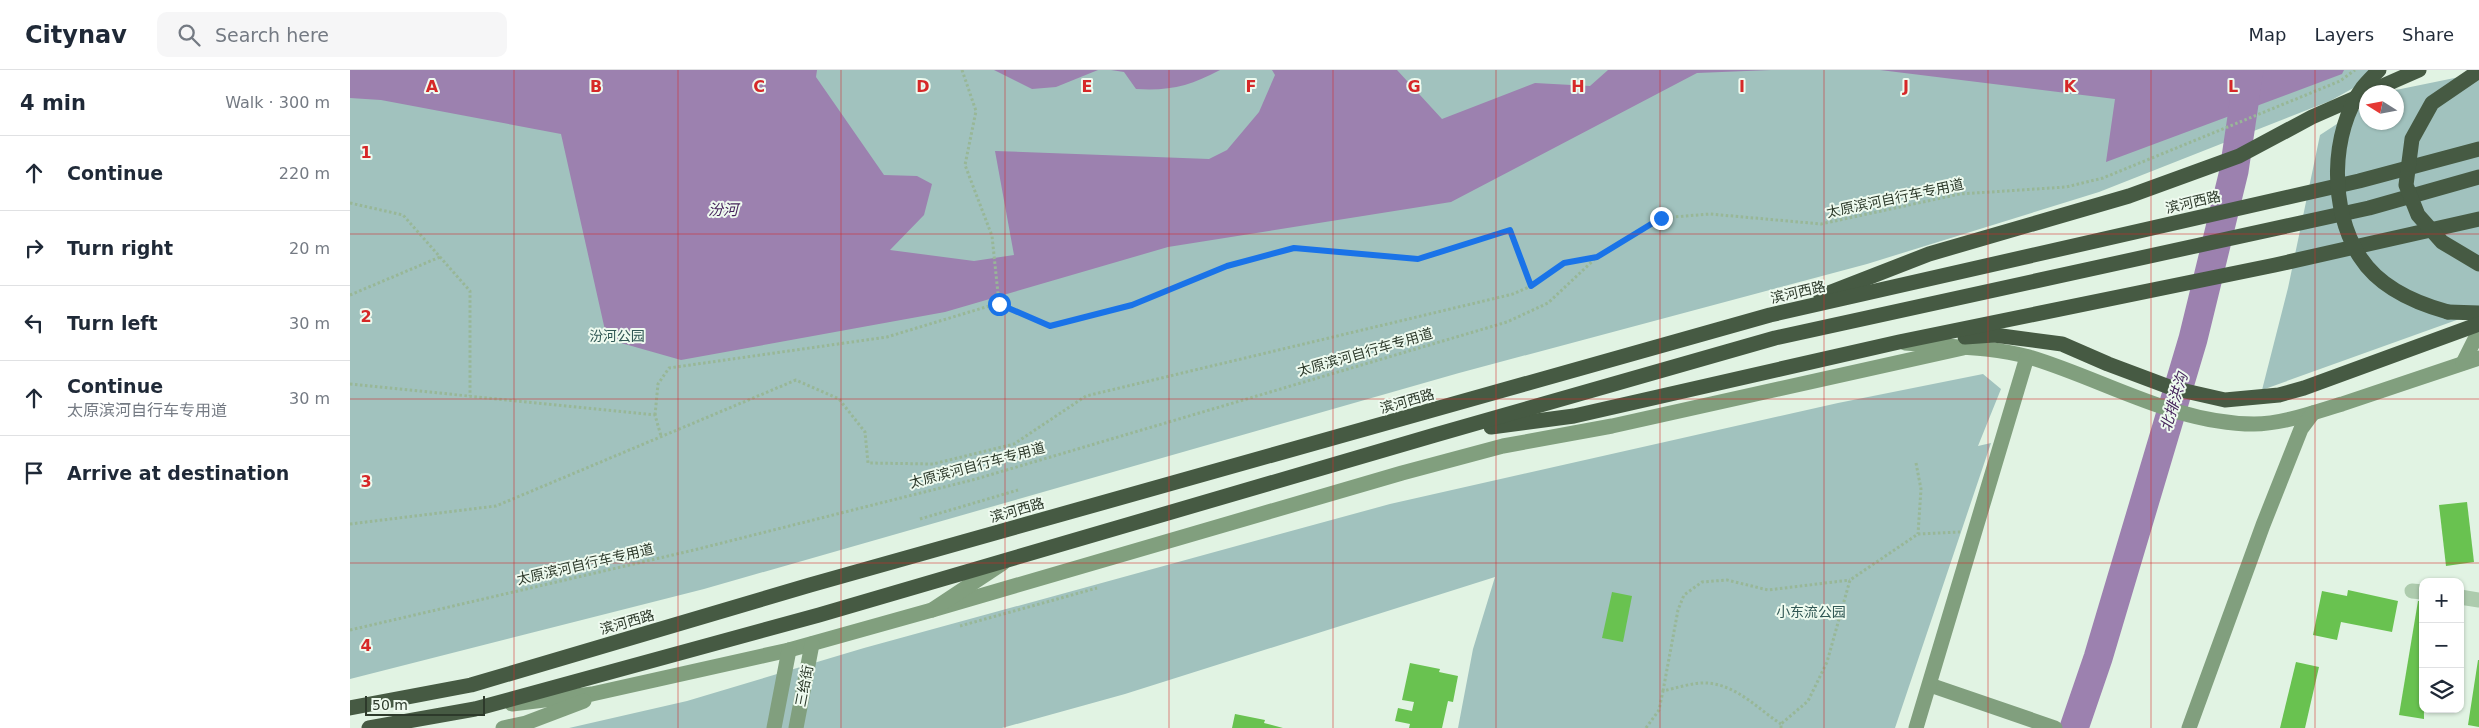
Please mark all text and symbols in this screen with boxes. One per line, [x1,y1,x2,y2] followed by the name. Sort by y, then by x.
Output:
[157,12,507,57] search box
[25,21,127,49] text: Citynav
[175,21,203,49] icon: search
[215,24,329,46] text: Search here
[2248,24,2286,45] text: Map
[2314,24,2374,45] text: Layers
[2402,24,2454,45] text: Share
[426,77,439,96] text: A
[590,77,602,96] text: B
[753,77,765,96] text: C
[916,77,930,96] text: D
[1082,77,1092,96] text: E
[1246,77,1256,96] text: F
[1407,77,1421,96] text: G
[1571,77,1585,96] text: H
[1739,77,1745,96] text: I
[1902,77,1909,96] text: J
[2064,77,2077,96] text: K
[2228,77,2238,96] text: L
[2359,85,2404,130] north arrow
[20,91,86,115] text: 4 min
[225,93,330,112] text: Walk · 300 m
[360,143,372,162] text: 1
[20,159,48,187] icon: ahead
[67,162,163,184] text: Continue
[279,164,330,183] text: 220 m
[1825,176,1965,220] street label: 太原滨河自行车专用道
[2164,188,2222,216] street label: 滨河西路
[708,201,741,219] water label: 汾河
[1650,207,1673,230] route end
[20,234,48,262] icon: right
[67,237,173,259] text: Turn right
[289,239,330,258] text: 20 m
[1769,278,1827,306] street label: 滨河西路
[988,293,1011,316] route start
[360,307,372,326] text: 2
[20,309,48,337] icon: left
[67,312,158,334] text: Turn left
[289,314,330,333] text: 30 m
[1296,325,1434,379] street label: 太原滨河自行车专用道
[589,328,645,344] park label: 汾河公园
[2157,369,2192,433] water label: 北排洪沟
[67,375,163,397] text: Continue
[20,384,48,412] icon: ahead
[1378,386,1436,416] street label: 滨河西路
[289,389,330,408] text: 30 m
[67,401,227,420] text: 太原滨河自行车专用道
[907,439,1047,491] street label: 太原滨河自行车专用道
[20,459,48,487] icon: arrive
[67,462,289,484] text: Arrive at destination
[360,472,372,491] text: 3
[988,495,1046,525] street label: 滨河西路
[515,540,655,588] street label: 太原滨河自行车专用道
[2419,578,2464,713] map controls
[2419,578,2464,623] button: +
[1776,604,1846,620] park label: 小东流公园
[598,607,656,637] street label: 滨河西路
[2419,623,2464,668] button: −
[360,636,372,655] text: 4
[792,664,816,708] street label: 三给街
[2419,668,2464,713] button: layers
[365,693,485,716] scale bar
[372,697,408,713] text: 50 m

